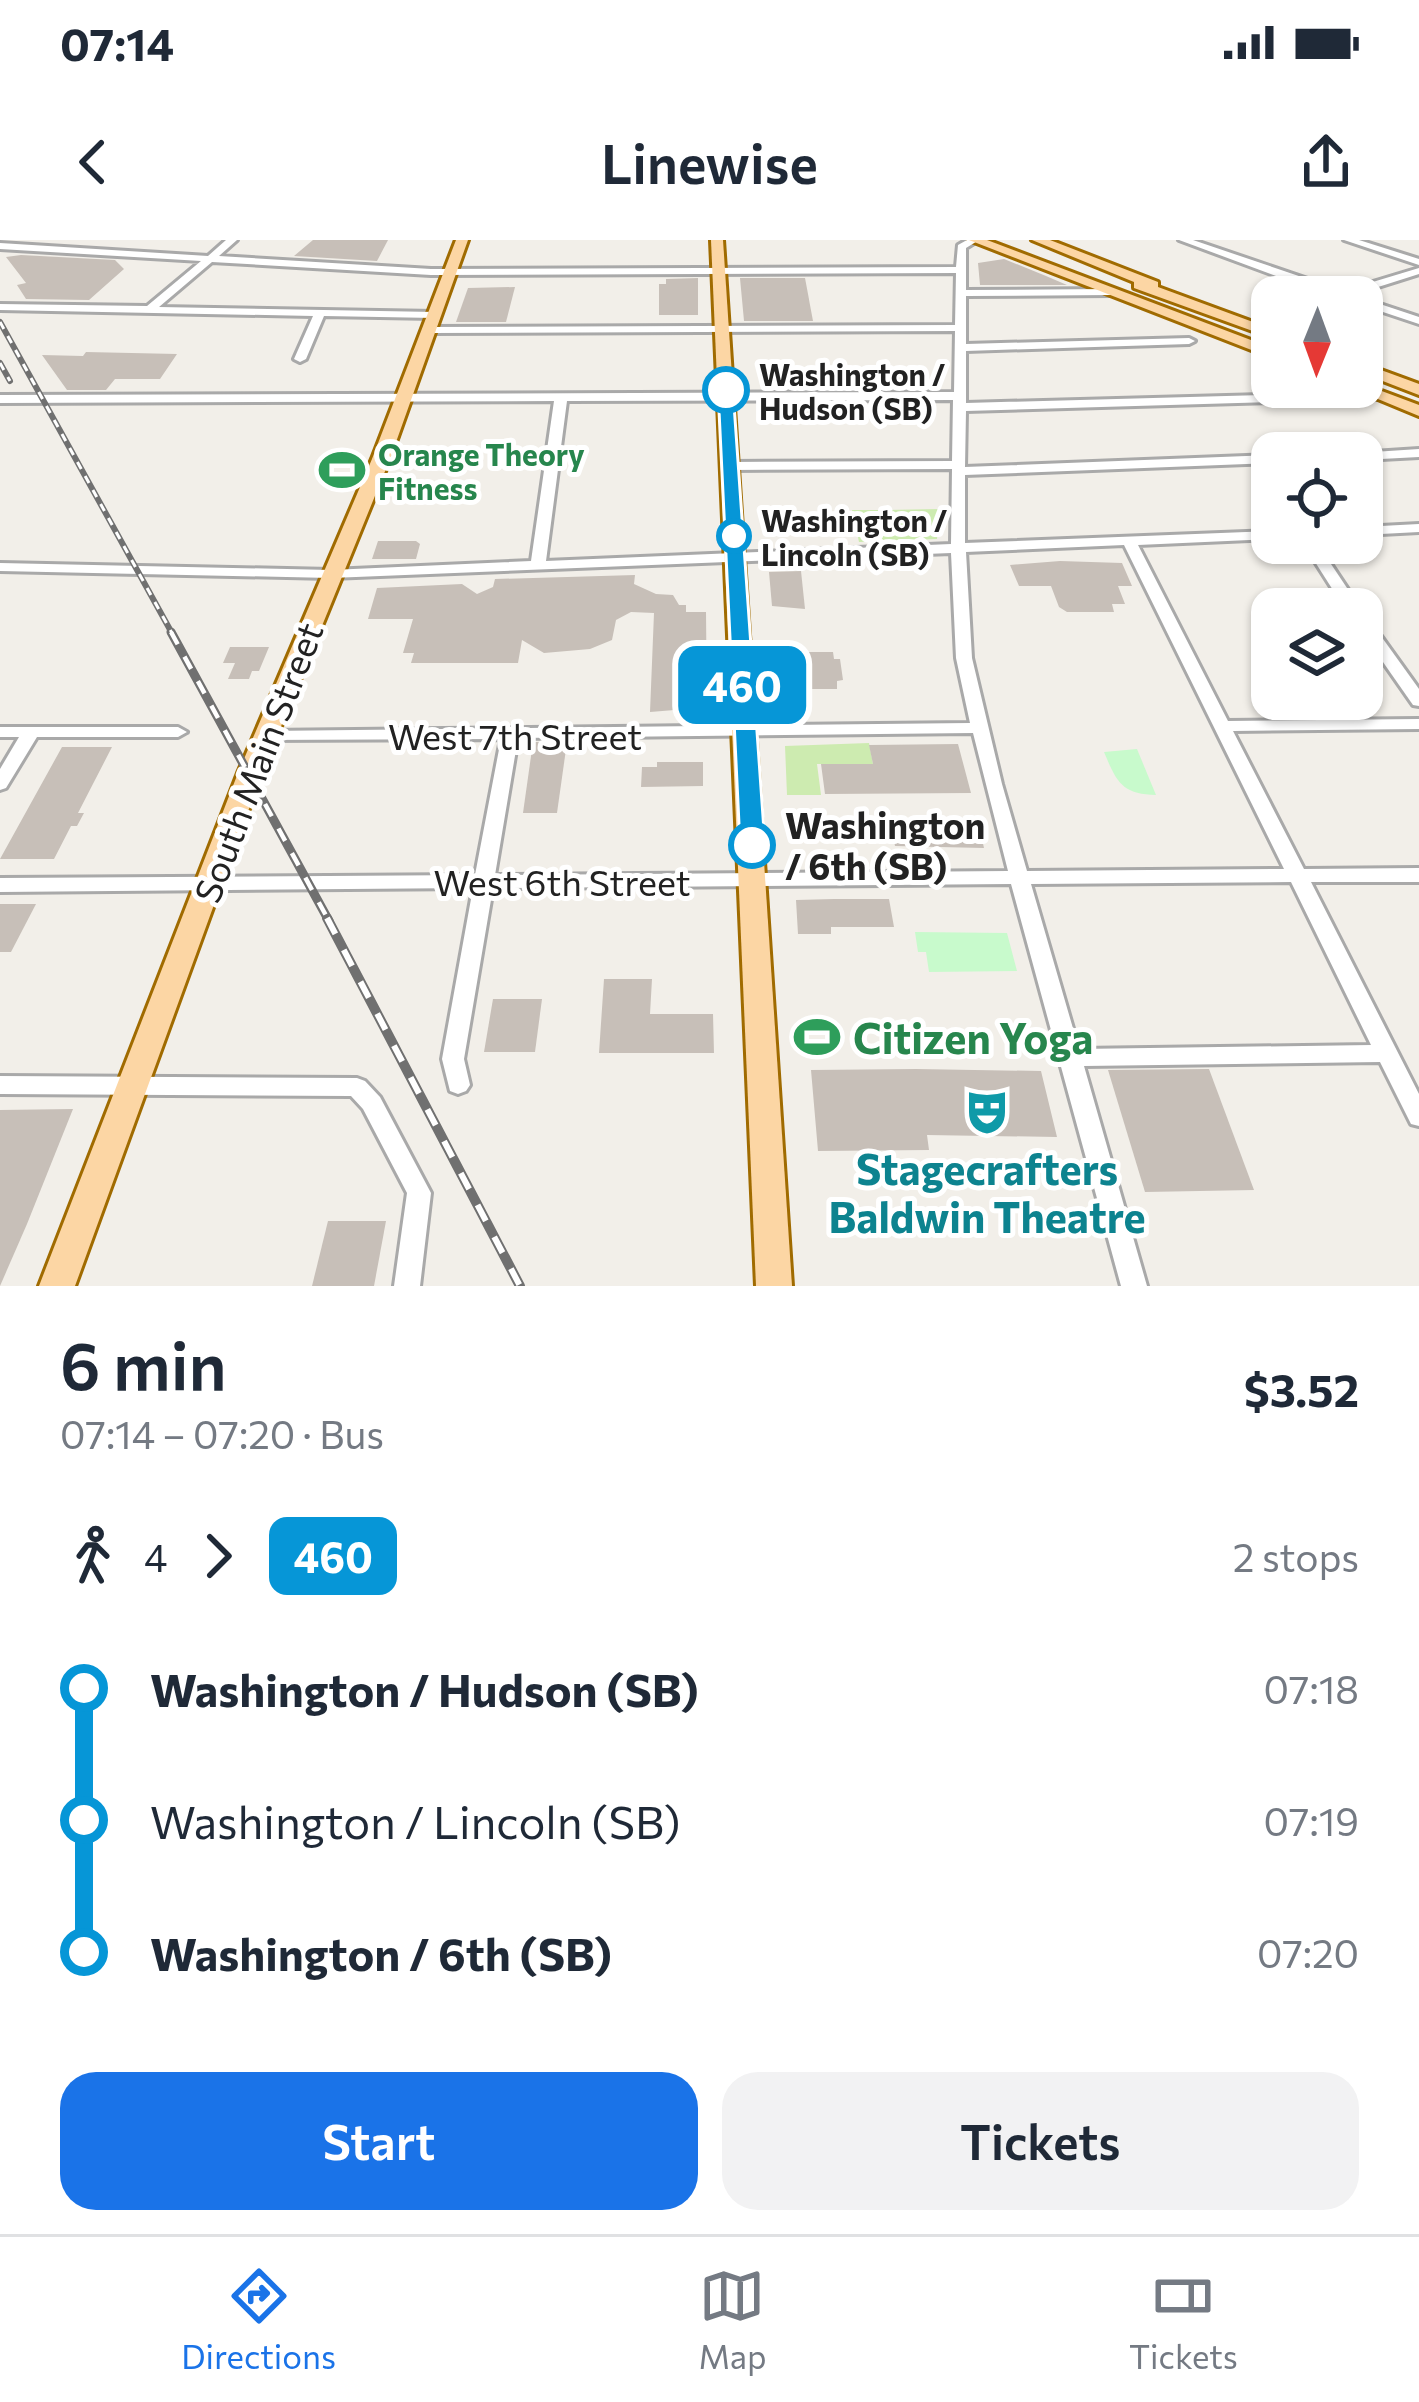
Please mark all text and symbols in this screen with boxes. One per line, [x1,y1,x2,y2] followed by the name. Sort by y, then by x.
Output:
[60,15,174,70] text: 07:14
[60,129,126,195] icon: back
[601,129,818,195] text: Linewise
[1293,129,1359,195] icon: share
[1251,276,1383,408] north arrow
[1251,276,1383,720] map controls
[759,355,946,426] place label: Washington / Hudson (SB)
[704,368,748,412] marker: Washington / Hudson (SB)
[1251,432,1383,564] button: locate
[378,435,585,506] place label: Orange Theory Fitness
[317,445,367,495] sports icon: Orange Theory Fitness
[761,501,948,572] place label: Washington / Lincoln (SB)
[718,520,750,552] marker: Washington / Lincoln (SB)
[1251,588,1383,720] button: layers
[183,616,331,908] street label: South Main Street
[673,646,811,724] line badge: 460
[702,659,782,711] text: 460
[388,713,642,757] street label: West 7th Street
[785,802,985,887] place label: Washington / 6th (SB)
[730,823,774,867] marker: Washington / 6th (SB)
[433,859,691,903] street label: West 6th Street
[853,1011,1094,1063] place label: Citizen Yoga
[792,1012,842,1062] sports icon: Citizen Yoga
[962,1087,1012,1137] theatre icon: Stagecrafters Baldwin Theatre
[828,1142,1146,1242] place label: Stagecrafters Baldwin Theatre
[60,1323,227,1404] text: 6 min
[1244,1361,1359,1416] text: $3.52
[60,1409,384,1457] text: 07:14 – 07:20 · Bus
[60,1523,126,1589] icon: walk
[185,1523,251,1589] icon: forward
[293,1530,373,1582] text: 460
[144,1532,167,1580] text: 4
[1233,1532,1359,1580] text: 2 stops
[150,1661,699,1716] text: Washington / Hudson (SB)
[1264,1664,1359,1712] text: 07:18
[150,1793,680,1848] text: Washington / Lincoln (SB)
[1264,1796,1359,1844] text: 07:19
[150,1925,612,1980] text: Washington / 6th (SB)
[1257,1928,1359,1976] text: 07:20
[60,2072,698,2210] button: Start
[722,2072,1359,2210] button: Tickets
[181,2263,336,2376] tab: Directions
[698,2263,767,2376] tab: Map
[1129,2263,1238,2376] tab: Tickets

